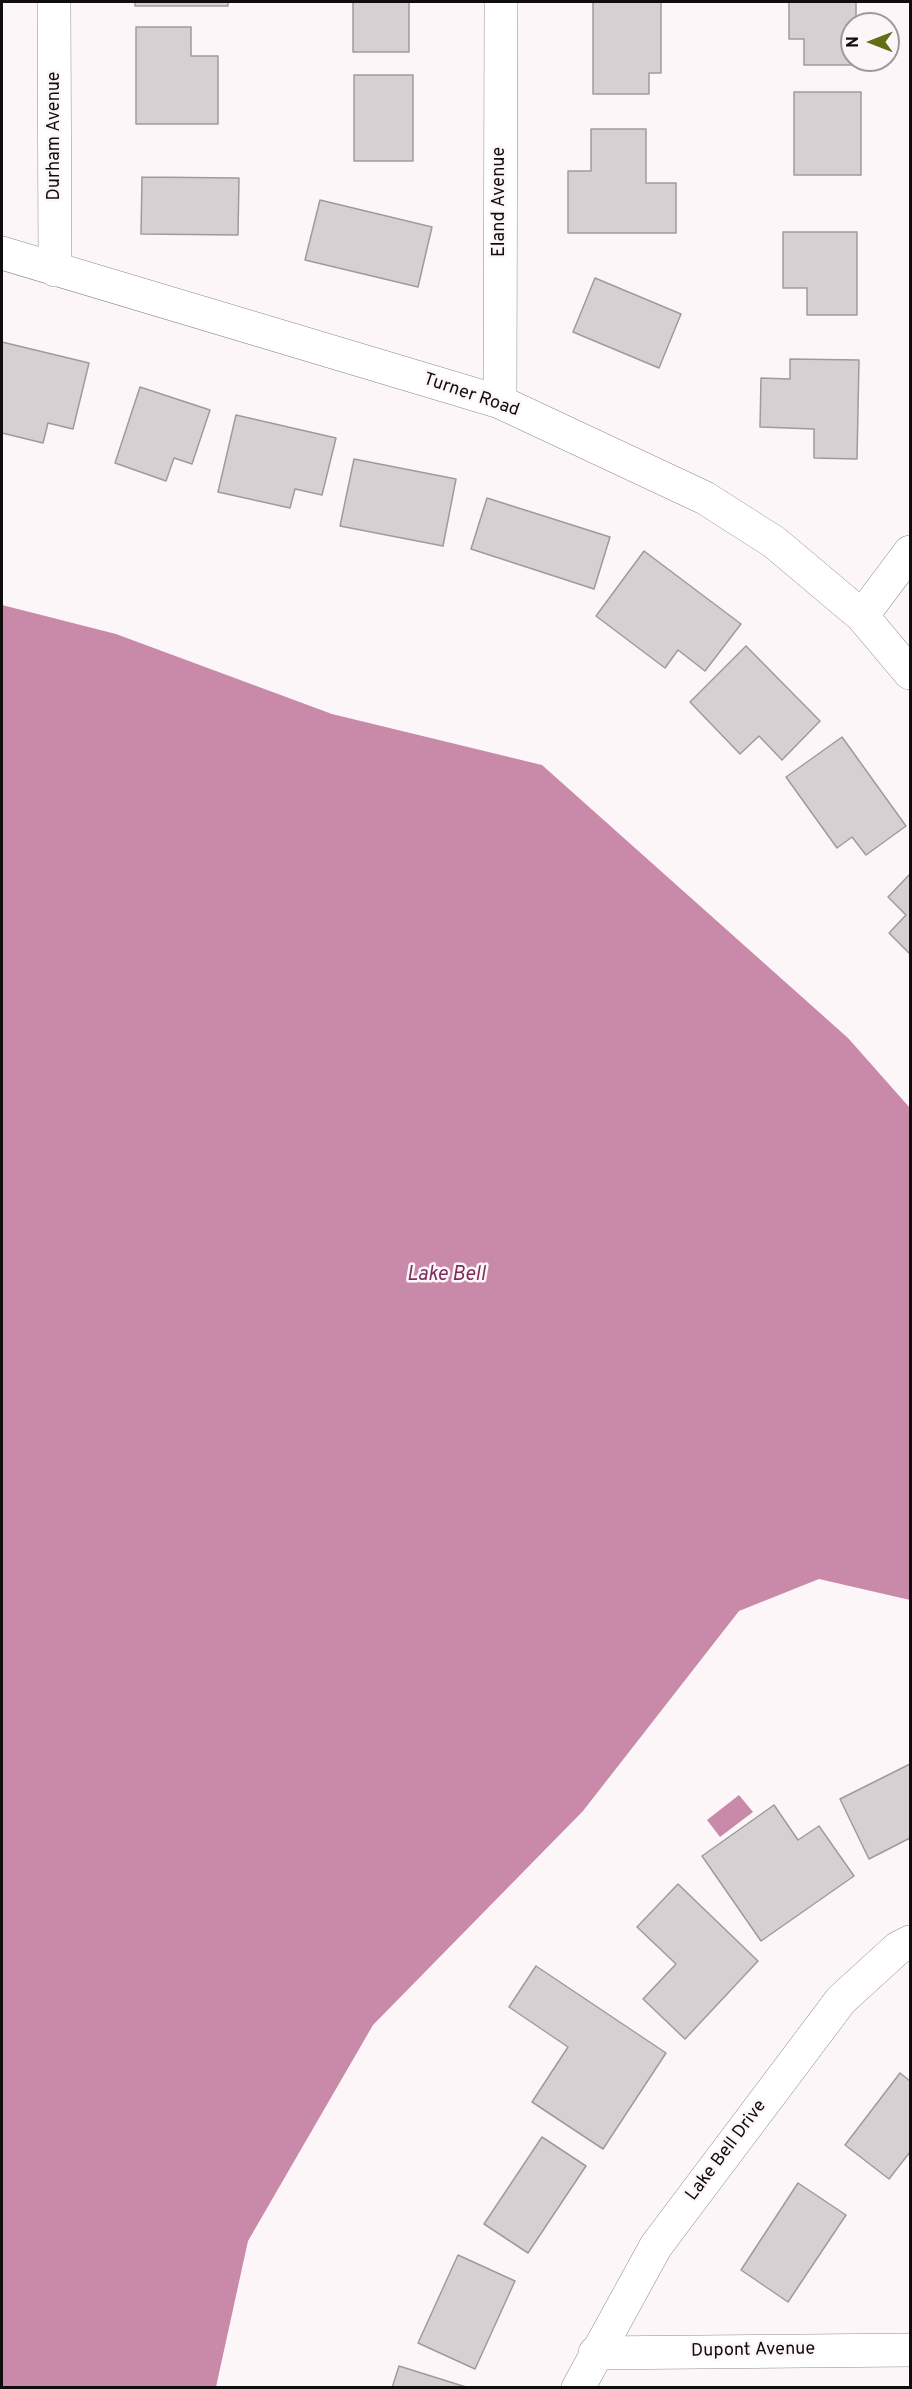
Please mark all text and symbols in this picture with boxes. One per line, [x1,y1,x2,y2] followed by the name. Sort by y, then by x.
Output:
[840,12,900,72] north arrow
[844,36,864,48] text: N
[44,71,66,201] street label: Durham Avenue
[489,147,511,257] street label: Eland Avenue
[420,369,522,423] street label: Turner Road
[407,1264,485,1288] water label: Lake Bell
[682,2096,772,2206] street label: Lake Bell Drive
[691,2339,815,2363] street label: Dupont Avenue

